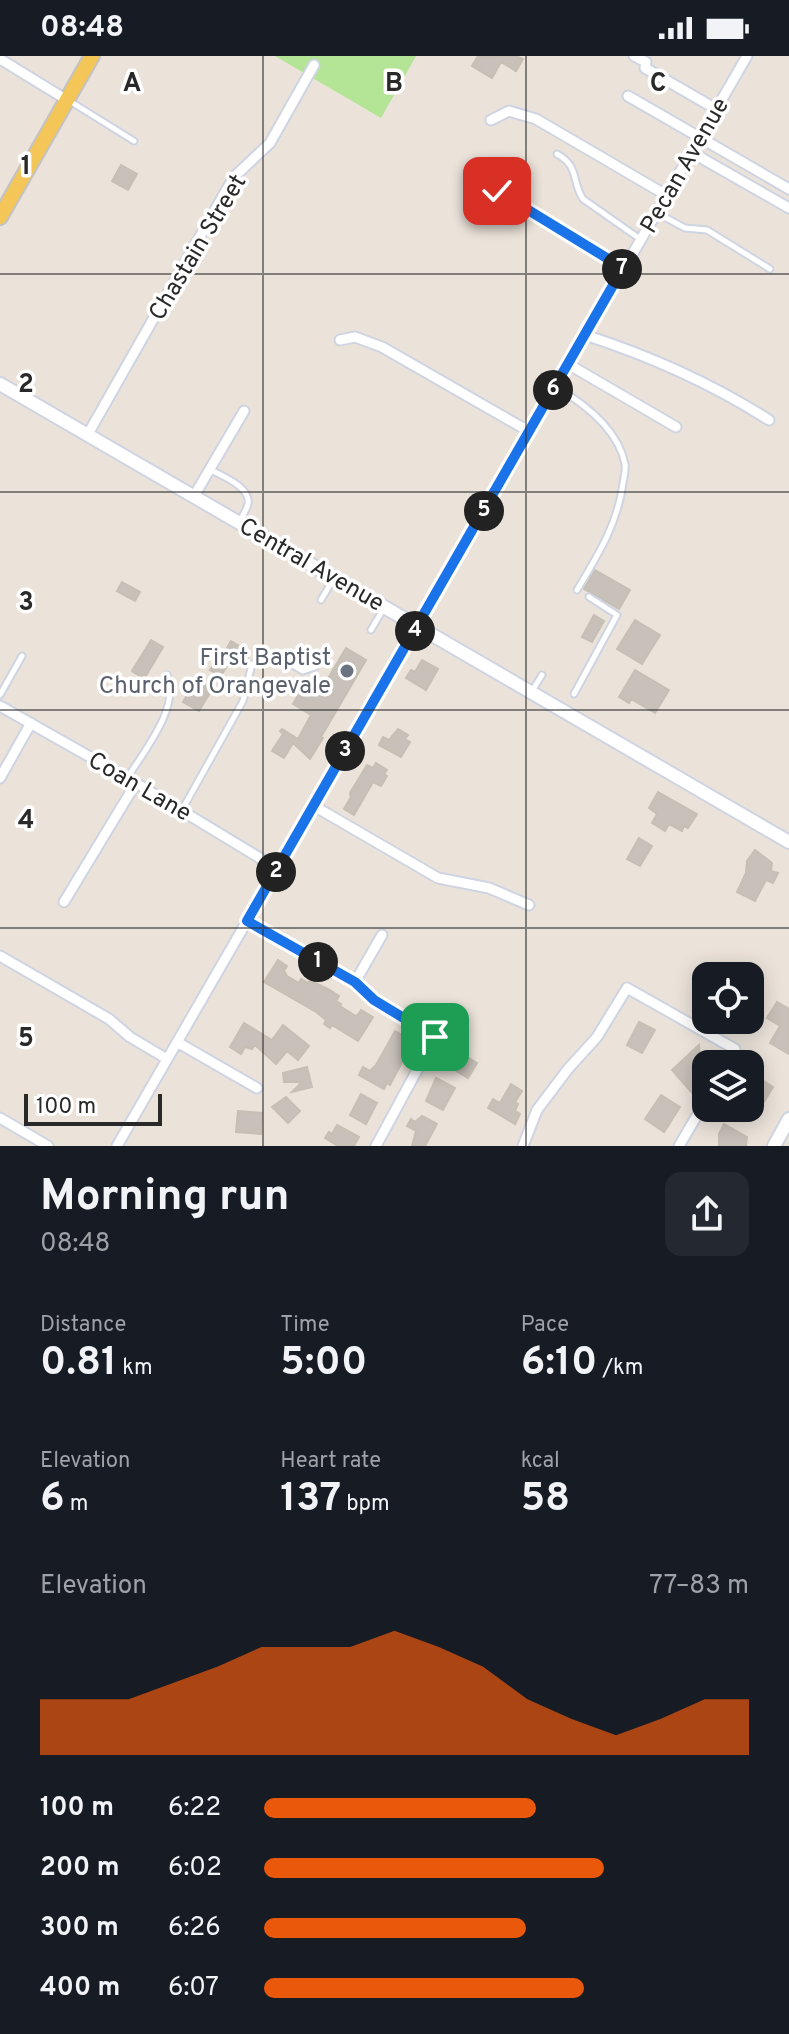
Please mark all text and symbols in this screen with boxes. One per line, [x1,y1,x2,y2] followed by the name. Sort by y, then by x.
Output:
[40,10,124,47] text: 08:48
[123,68,141,101] text: A
[385,68,403,101] text: B
[650,68,666,101] text: C
[635,93,737,239] street label: Pecan Avenue
[21,151,31,184] text: 1
[463,157,531,225] pin
[143,169,254,327] street label: Chastain Street
[475,169,519,213] icon: check
[602,249,642,289] pin: 7
[616,255,628,282] text: 7
[18,369,34,402] text: 2
[533,370,573,410] pin: 6
[546,376,560,403] text: 6
[464,491,504,531] pin: 5
[477,497,491,524] text: 5
[233,512,389,619] street label: Central Avenue
[18,587,34,620] text: 3
[395,611,435,651] pin: 4
[408,617,422,644] text: 4
[99,644,331,702] place label: First Baptist Church of Orangevale
[338,662,356,680] marker: First Baptist Church of Orangevale
[325,731,365,771] pin: 3
[338,737,352,764] text: 3
[82,746,196,829] street label: Coan Lane
[18,805,34,838] text: 4
[256,852,296,892] pin: 2
[269,858,283,885] text: 2
[298,942,338,982] pin: 1
[314,948,322,975] text: 1
[692,962,764,1122] map controls
[692,962,764,1034] button: locate
[401,1003,469,1071] pin
[413,1015,457,1059] icon: arrive
[18,1023,34,1056] text: 5
[692,1050,764,1122] button: layers
[24,1090,162,1126] scale bar
[36,1094,96,1121] text: 100 m
[40,1170,290,1226] text: Morning run
[665,1172,749,1256] button: share
[40,1228,110,1261] text: 08:48
[40,1312,126,1339] text: Distance
[280,1312,330,1339] text: Time
[521,1312,569,1339] text: Pace
[40,1339,117,1389] text: 0.81
[280,1339,367,1389] text: 5:00
[521,1339,597,1389] text: 6:10
[117,1355,153,1382] text: km
[597,1355,643,1382] text: /km
[40,1448,130,1475] text: Elevation
[280,1448,381,1475] text: Heart rate
[521,1448,560,1475] text: kcal
[40,1475,65,1525] text: 6
[280,1475,341,1525] text: 137
[521,1475,570,1525] text: 58
[65,1491,88,1518] text: m
[341,1491,390,1518] text: bpm
[40,1570,147,1603] text: Elevation
[649,1570,749,1603] text: 77–83 m
[40,1792,114,1825] text: 100 m
[168,1792,221,1825] text: 6:22
[40,1852,119,1885] text: 200 m
[168,1852,222,1885] text: 6:02
[40,1912,119,1945] text: 300 m
[168,1912,221,1945] text: 6:26
[40,1972,120,2005] text: 400 m
[168,1972,219,2005] text: 6:07

